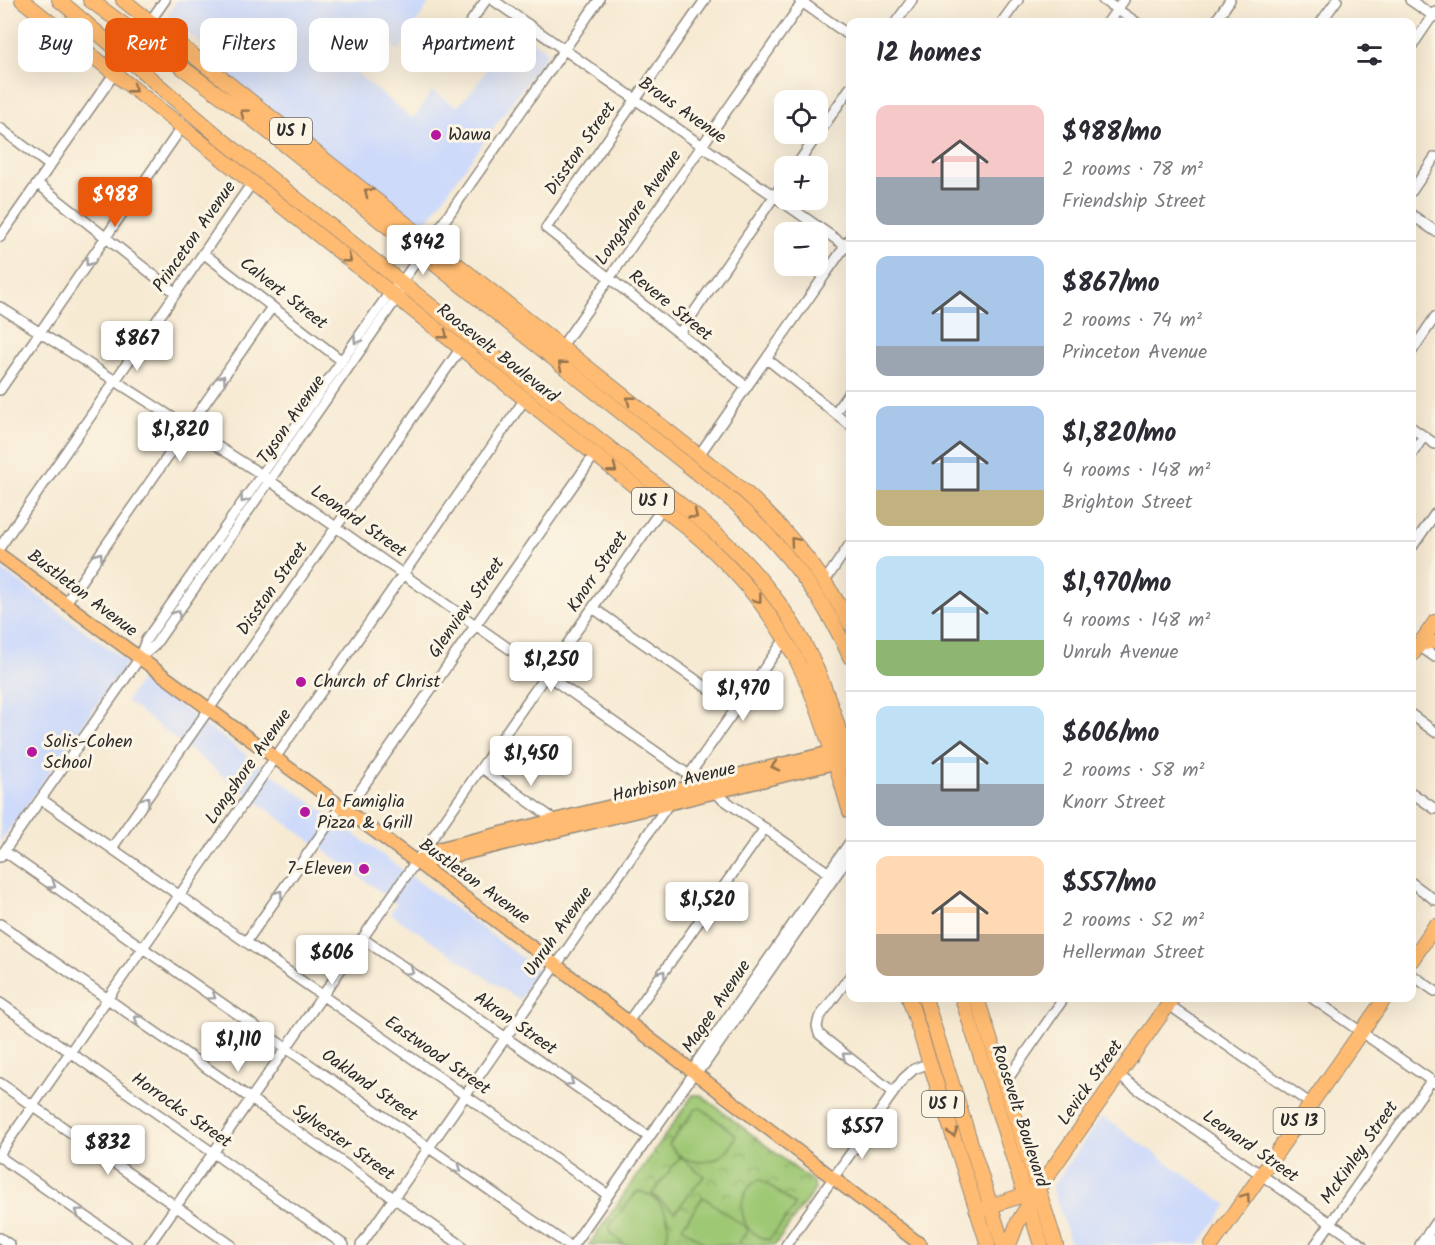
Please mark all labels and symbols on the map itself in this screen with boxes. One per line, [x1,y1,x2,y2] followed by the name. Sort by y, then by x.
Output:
[632,70,732,152] street label: Brous Avenue
[126,81,137,92] one-way arrow
[538,95,625,202] street label: Disston Street
[240,109,251,120] one-way arrow
[270,118,312,144] road number: US 1
[448,121,491,150] place label: Wawa
[429,128,443,142] marker: Wawa
[588,144,690,272] street label: Longshore Avenue
[146,175,244,299] street label: Princeton Avenue
[79,177,151,228] pin: $988
[364,188,375,199] one-way arrow
[387,225,459,276] pin: $942
[233,250,334,338] street label: Calvert Street
[341,251,352,262] one-way arrow
[85,255,96,266] one-way arrow
[622,263,719,350] street label: Revere Street
[430,297,565,412] street label: Roosevelt Boulevard
[101,321,173,372] pin: $867
[437,327,448,338] one-way arrow
[353,334,364,345] one-way arrow
[558,361,569,372] one-way arrow
[250,369,334,471] street label: Tyson Avenue
[215,374,226,385] one-way arrow
[626,397,637,408] one-way arrow
[131,412,229,463] pin: $1,820
[606,461,617,472] one-way arrow
[304,478,413,567] street label: Leonard Street
[632,488,674,514] road number: US 1
[240,492,251,503] one-way arrow
[687,508,698,519] one-way arrow
[560,524,637,619] street label: Knorr Street
[230,535,317,642] street label: Disston Street
[790,537,801,548] one-way arrow
[20,543,144,645] street label: Bustleton Avenue
[421,550,513,665] street label: Glenview Street
[92,552,103,563] one-way arrow
[750,592,761,603] one-way arrow
[169,610,180,621] one-way arrow
[502,642,600,693] pin: $1,250
[313,668,441,697] place label: Church of Christ
[694,671,792,722] pin: $1,970
[294,675,308,689] marker: Church of Christ
[198,703,300,831] street label: Longshore Avenue
[44,728,133,778] place label: Solis-Cohen School
[482,736,580,787] pin: $1,450
[25,745,39,759] marker: Solis-Cohen School
[609,755,739,811] street label: Harbison Avenue
[770,759,780,771] one-way arrow
[317,788,413,838] place label: La Famiglia Pizza & Grill
[139,796,150,807] one-way arrow
[298,805,312,819] marker: La Famiglia Pizza & Grill
[412,831,536,933] street label: Bustleton Avenue
[287,855,352,884] place label: 7-Eleven
[357,862,371,876] marker: 7-Eleven
[46,878,57,889] one-way arrow
[517,881,601,983] street label: Unruh Avenue
[658,882,756,933] pin: $1,520
[272,889,283,900] one-way arrow
[296,935,368,986] pin: $606
[675,954,759,1060] street label: Magee Avenue
[404,964,415,975] one-way arrow
[654,969,665,980] one-way arrow
[467,985,563,1064] street label: Akron Street
[206,989,217,1000] one-way arrow
[378,1009,497,1104] street label: Eastwood Street
[133,1016,144,1027] one-way arrow
[189,1022,287,1073] pin: $1,110
[1051,1033,1132,1132] street label: Levick Street
[982,1041,1056,1192] street label: Roosevelt Boulevard
[315,1042,424,1131] street label: Oakland Street
[842,1053,853,1064] one-way arrow
[125,1065,238,1157] street label: Horrocks Street
[564,1075,575,1086] one-way arrow
[922,1091,964,1117] road number: US 1
[1314,1094,1407,1211] street label: McKinley Street
[286,1097,401,1190] street label: Sylvester Street
[1196,1103,1305,1192] street label: Leonard Street
[1274,1108,1324,1134] road number: US 13
[826,1109,898,1160] pin: $557
[72,1125,144,1176] pin: $832
[946,1127,958,1138] one-way arrow
[451,1162,462,1173] one-way arrow
[1239,1193,1250,1204] one-way arrow
[75,1208,86,1219] one-way arrow

